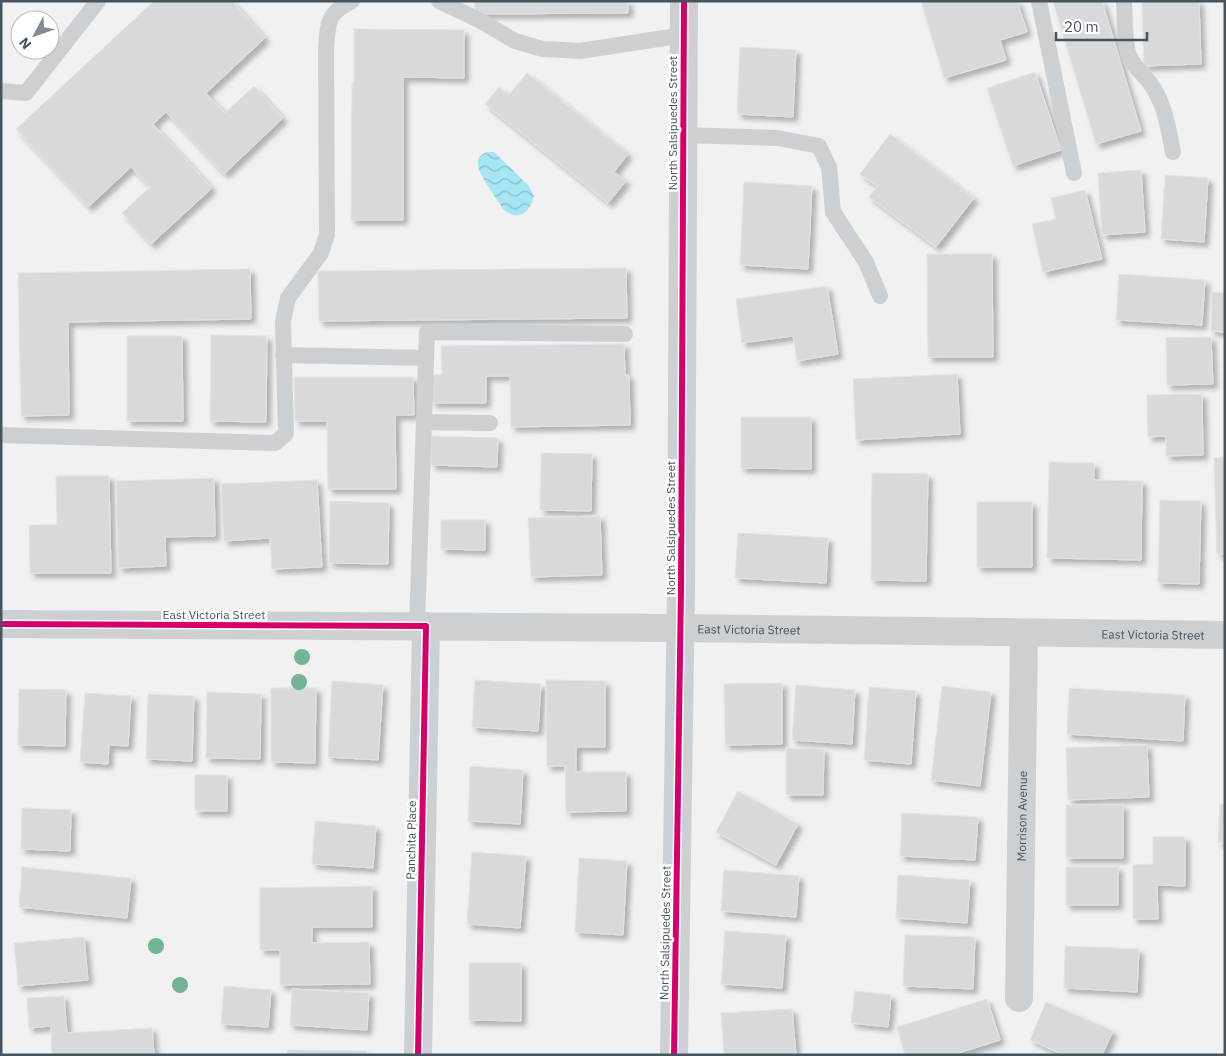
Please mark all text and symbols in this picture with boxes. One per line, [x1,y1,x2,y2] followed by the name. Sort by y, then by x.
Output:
[10,10,60,60] north arrow
[1056,10,1147,42] scale bar
[1064,17,1099,36] text: 20 m
[15,34,35,53] text: N
[665,56,680,190] street label: North Salsipuedes Street
[663,461,678,595] street label: North Salsipuedes Street
[163,607,266,622] street label: East Victoria Street
[697,621,801,637] street label: East Victoria Street
[1101,626,1205,642] street label: East Victoria Street
[1013,770,1030,861] street label: Morrison Avenue
[403,800,419,880] street label: Panchita Place
[656,866,674,1000] street label: North Salsipuedes Street

